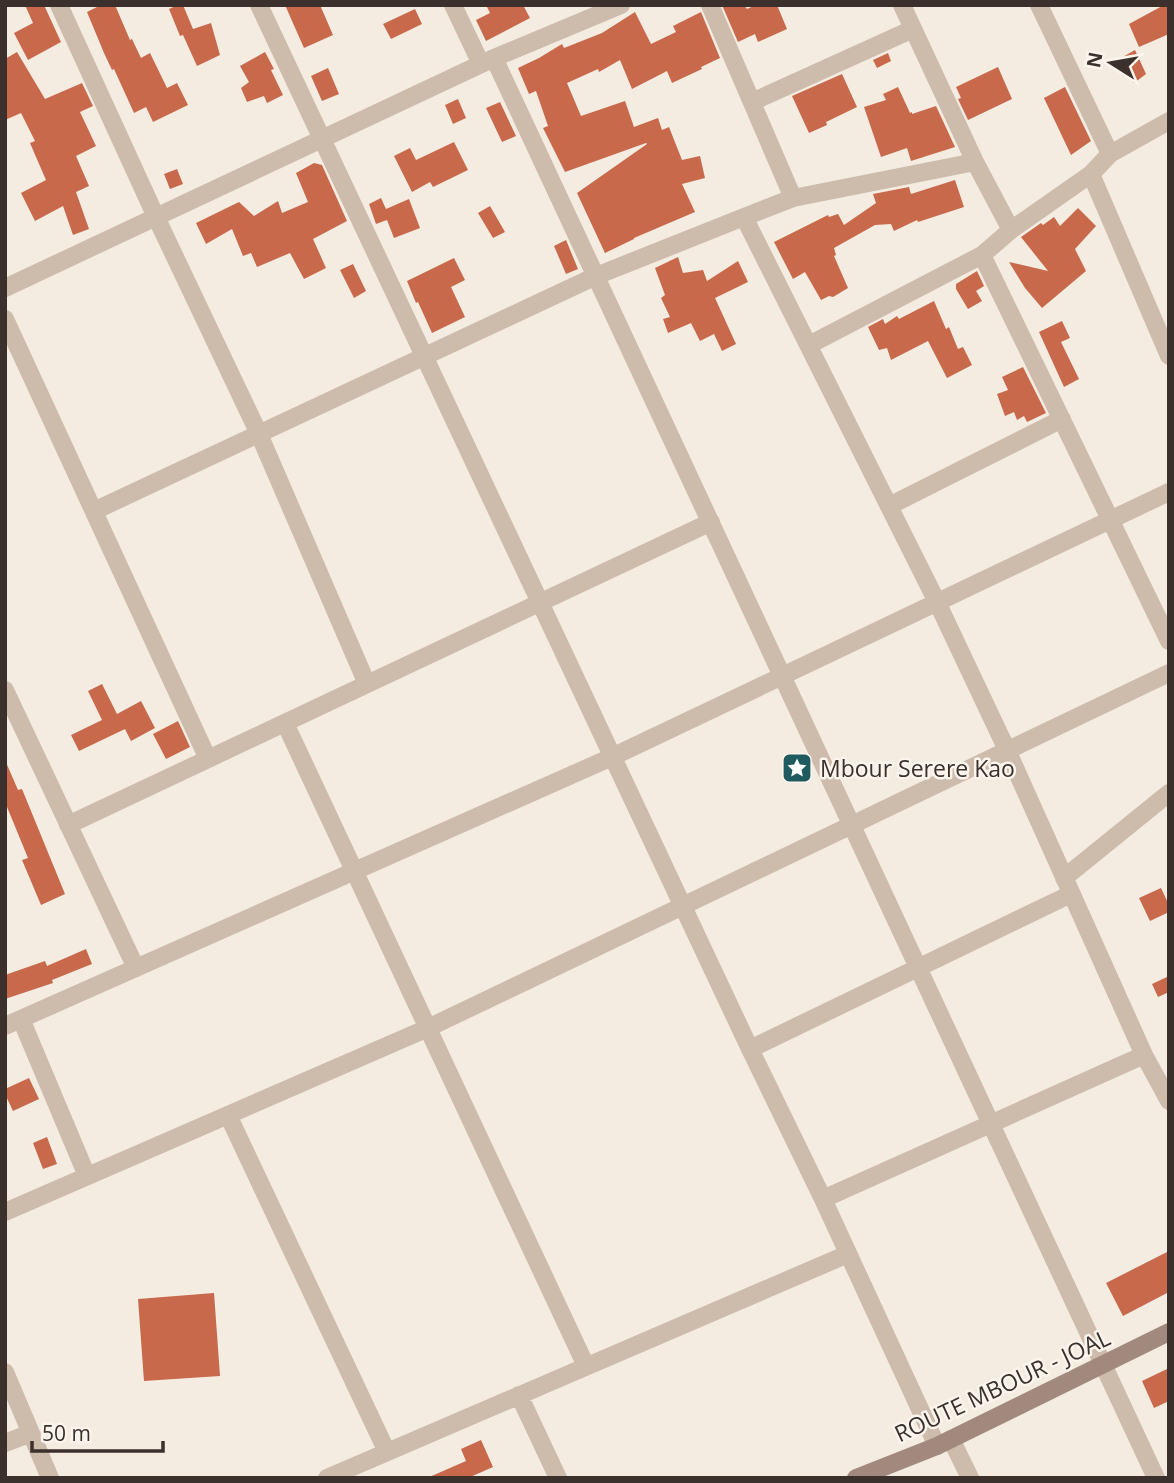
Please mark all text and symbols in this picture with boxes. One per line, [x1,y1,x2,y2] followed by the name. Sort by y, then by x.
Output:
[1076,28,1146,98] north arrow
[1080,50,1109,70] text: N
[780,751,814,785] place icon: Mbour Serere Kao
[820,752,1015,784] place label: Mbour Serere Kao
[889,1321,1115,1449] street label: ROUTE MBOUR - JOAL
[32,1410,163,1454] scale bar
[42,1419,91,1447] text: 50 m

